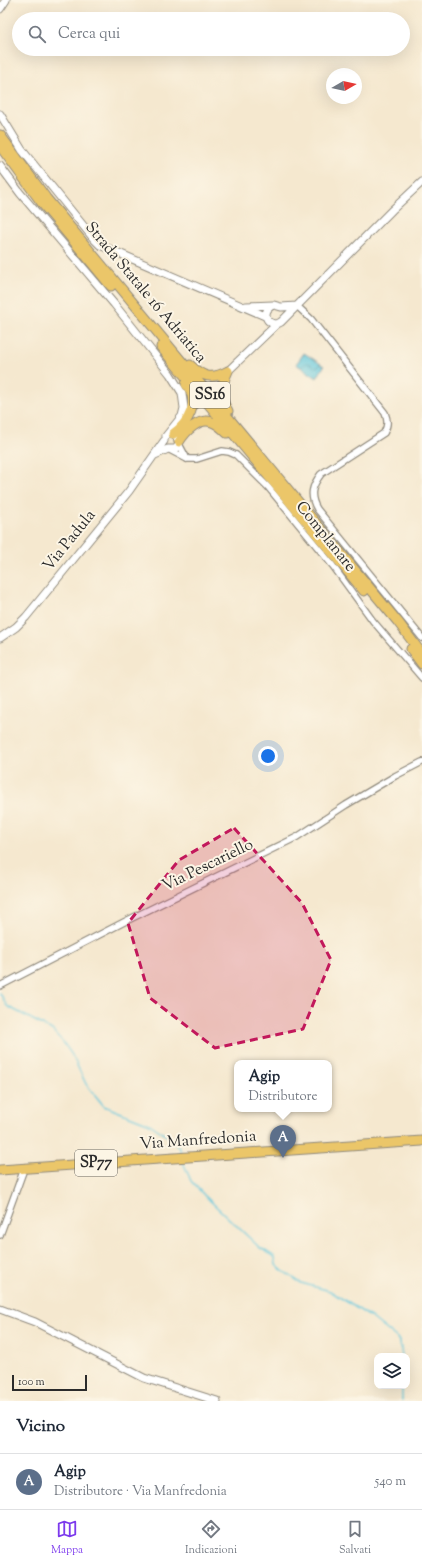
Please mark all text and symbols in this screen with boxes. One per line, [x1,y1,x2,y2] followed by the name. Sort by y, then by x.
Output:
[12,12,410,56] search box
[26,23,48,45] icon: search
[58,24,120,45] text: Cerca qui
[326,68,362,104] north arrow
[79,217,212,369] street label: Strada Statale 16 Adriatica
[190,382,230,408] road number: SS16
[289,497,361,577] street label: Complanare
[38,505,102,577] street label: Via Padula
[258,746,278,766] your location
[158,834,258,898] street label: Via Pescariello
[234,1060,332,1112] popup
[248,1067,280,1088] text: Agip
[248,1088,318,1106] text: Distributore
[139,1125,258,1157] street label: Via Manfredonia
[270,1125,296,1158] pin: A
[75,1150,117,1176] road number: SP77
[374,1353,410,1389] map controls
[374,1353,410,1389] button: layers
[12,1373,87,1392] scale bar
[18,1374,45,1390] text: 100 m
[16,1415,65,1439] text: Vicino
[54,1462,86,1483] text: Agip
[24,1473,34,1491] text: A
[375,1473,406,1491] text: 540 m
[54,1483,227,1501] text: Distributore · Via Manfredonia
[51,1518,83,1558] tab: Mappa
[185,1518,237,1558] tab: Indicazioni
[339,1518,371,1558] tab: Salvati

